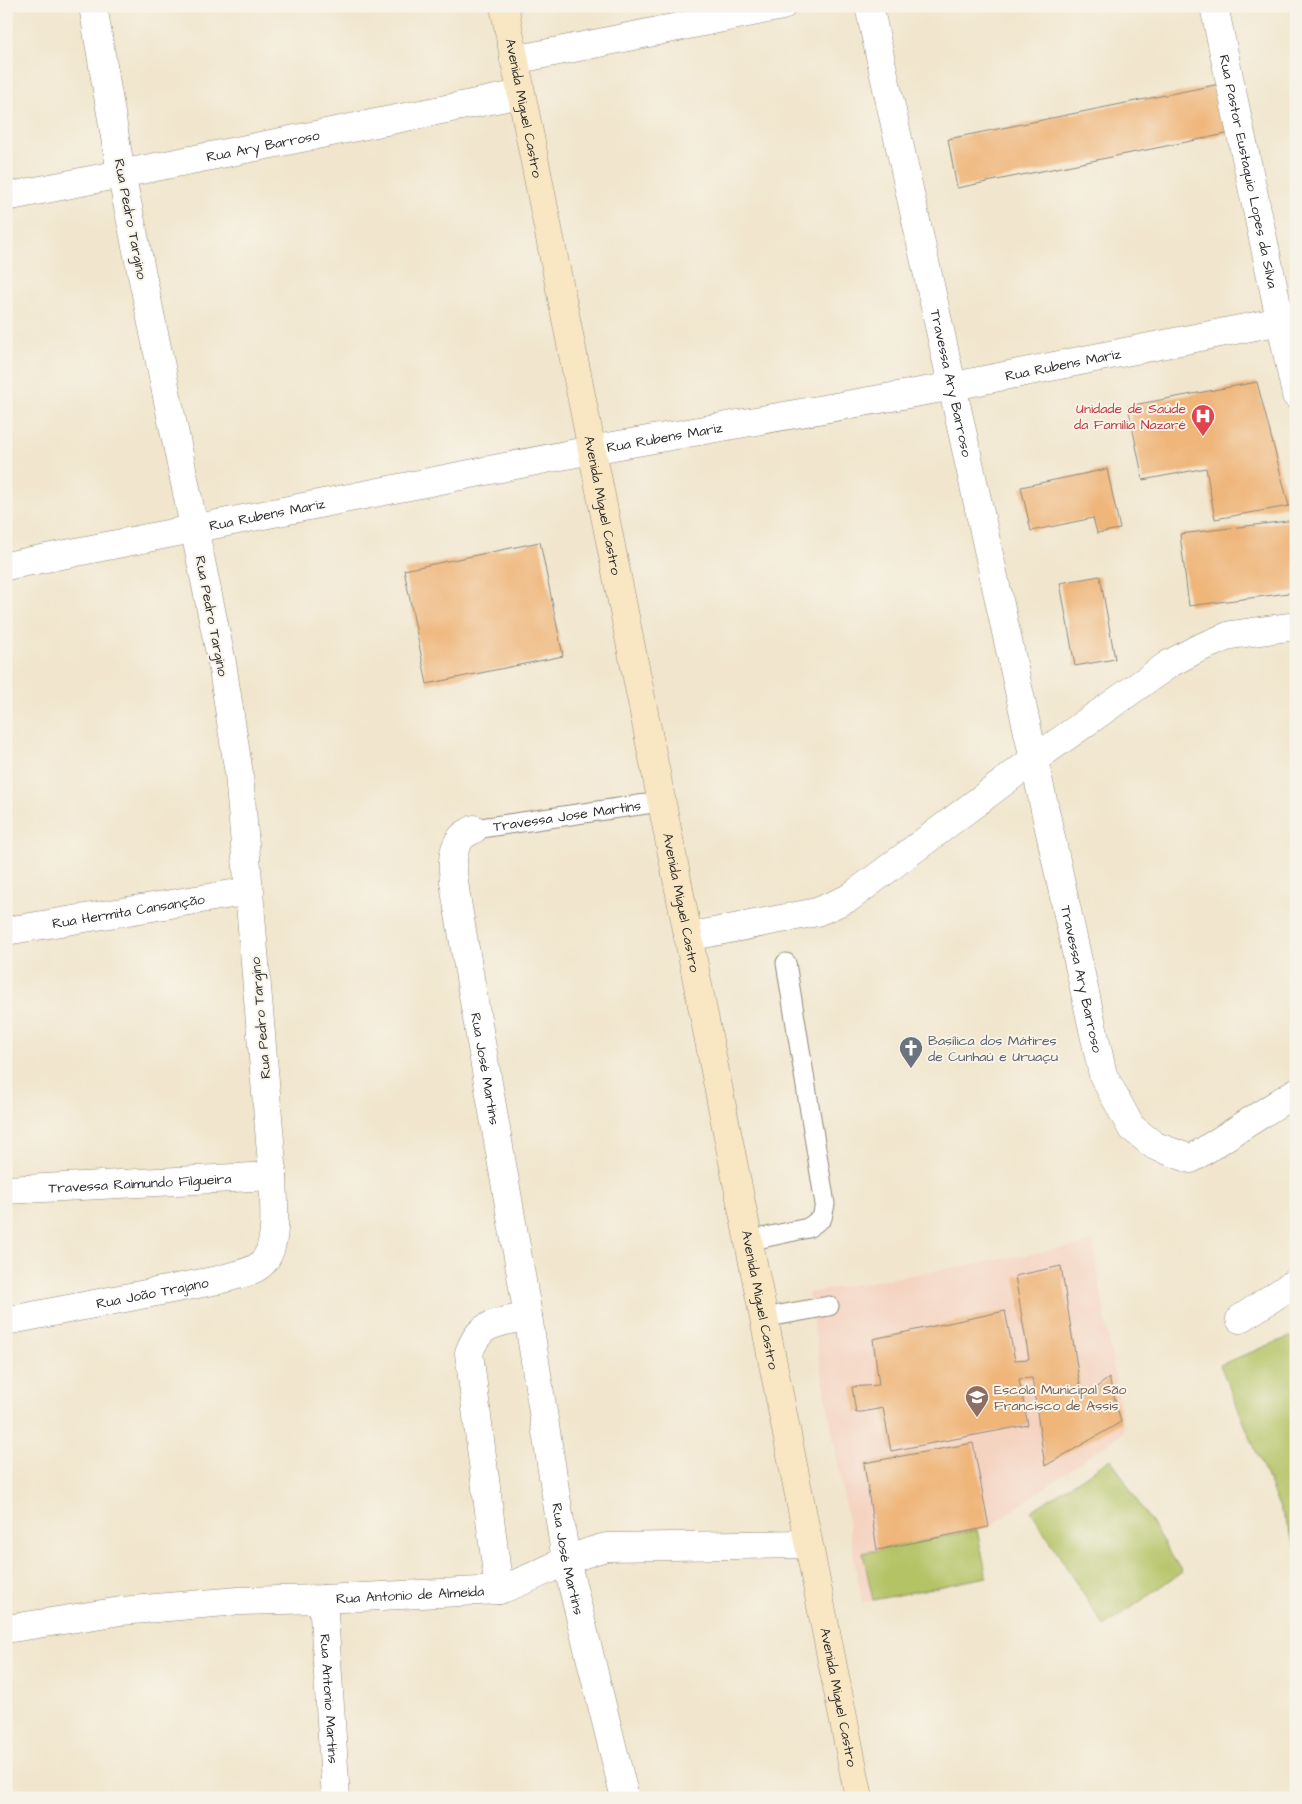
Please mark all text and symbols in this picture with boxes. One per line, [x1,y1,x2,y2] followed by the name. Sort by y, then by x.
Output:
[500,37,547,180] street label: Avenida Miguel Castro
[1214,53,1282,290] street label: Rua Pastor Eustaquio Lopes da Silva
[205,125,322,168] street label: Rua Ary Barroso
[109,157,152,281] street label: Rua Pedro Targino
[925,308,976,459] street label: Travessa Ary Barroso
[1003,344,1123,387] street label: Rua Rubens Mariz
[1074,399,1186,435] place label: Unidade de Saúde da Família Nazaré
[1190,403,1216,437] hospital icon: Unidade de Saúde da Família Nazaré
[605,418,724,458] street label: Rua Rubens Mariz
[578,434,626,577] street label: Avenida Miguel Castro
[208,494,327,536] street label: Rua Rubens Mariz
[190,554,233,678] street label: Rua Pedro Targino
[492,796,642,837] street label: Travessa Jose Martins
[657,831,704,974] street label: Avenida Miguel Castro
[51,890,206,934] street label: Rua Hermita Cansanção
[1055,903,1107,1055] street label: Travessa Ary Barroso
[246,956,276,1080] street label: Rua Pedro Targino
[465,1011,504,1127] street label: Rua José Martins
[928,1031,1058,1067] place label: Basílica dos Mátires de Cunhaú e Uruaçu
[898,1035,924,1069] church icon: Basílica dos Mátires de Cunhaú e Uruaçu
[48,1169,232,1199] street label: Travessa Raimundo Filgueira
[736,1229,783,1372] street label: Avenida Miguel Castro
[95,1273,210,1314] street label: Rua João Trajano
[994,1380,1127,1416] place label: Escola Municipal São Francisco de Assis
[964,1384,990,1418] school or university icon: Escola Municipal São Francisco de Assis
[546,1502,588,1617] street label: Rua José Martins
[335,1582,485,1609] street label: Rua Antonio de Almeida
[814,1626,862,1769] street label: Avenida Miguel Castro
[314,1633,343,1764] street label: Rua Antonio Martins

